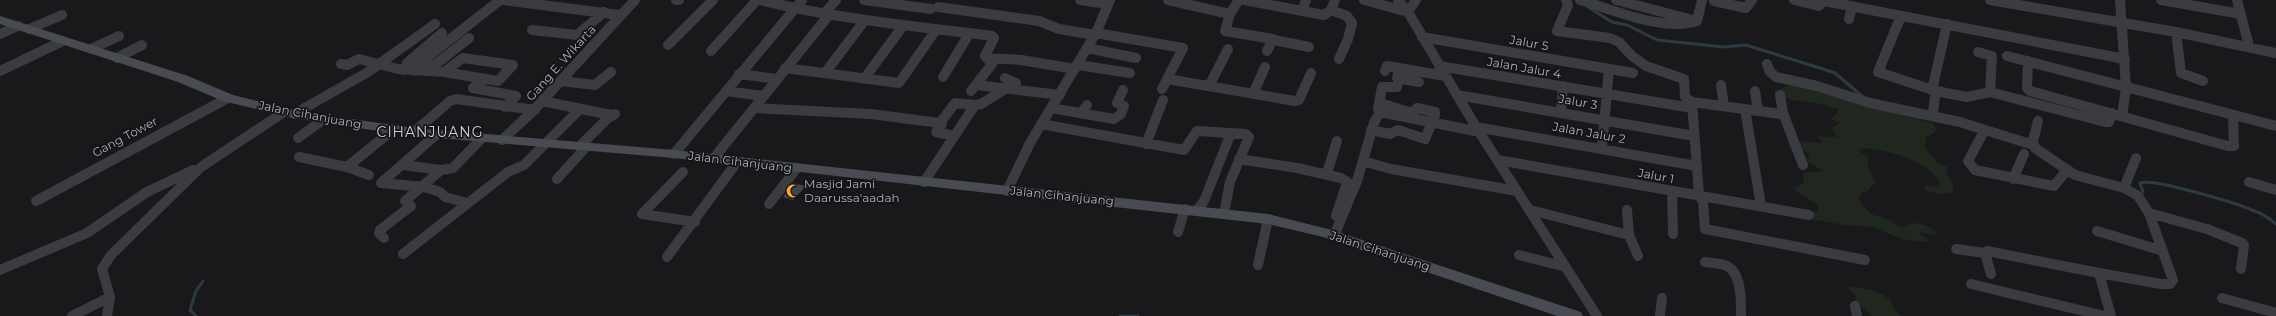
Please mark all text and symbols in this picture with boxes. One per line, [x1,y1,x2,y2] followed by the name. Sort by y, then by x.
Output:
[523,22,599,104] street label: Gang E. Wikarta
[1508,32,1550,53] street label: Jalur 5
[1485,53,1562,81] street label: Jalan Jalur 4
[1557,91,1599,112] street label: Jalur 3
[256,97,363,132] street label: Jalan Cihanjuang
[90,113,160,160] street label: Gang Tower
[1550,119,1627,146] street label: Jalan Jalur 2
[376,123,484,141] district label: CIHANJUANG
[686,148,793,175] street label: Jalan Cihanjuang
[1636,164,1676,186] street label: Jalur 1
[804,176,900,205] place label: Masjid Jami Daarussa'aadah
[1008,182,1115,208] street label: Jalan Cihanjuang
[785,183,801,199] mosque icon: Masjid Jami Daarussa'aadah
[1327,227,1432,274] street label: Jalan Cihanjuang

